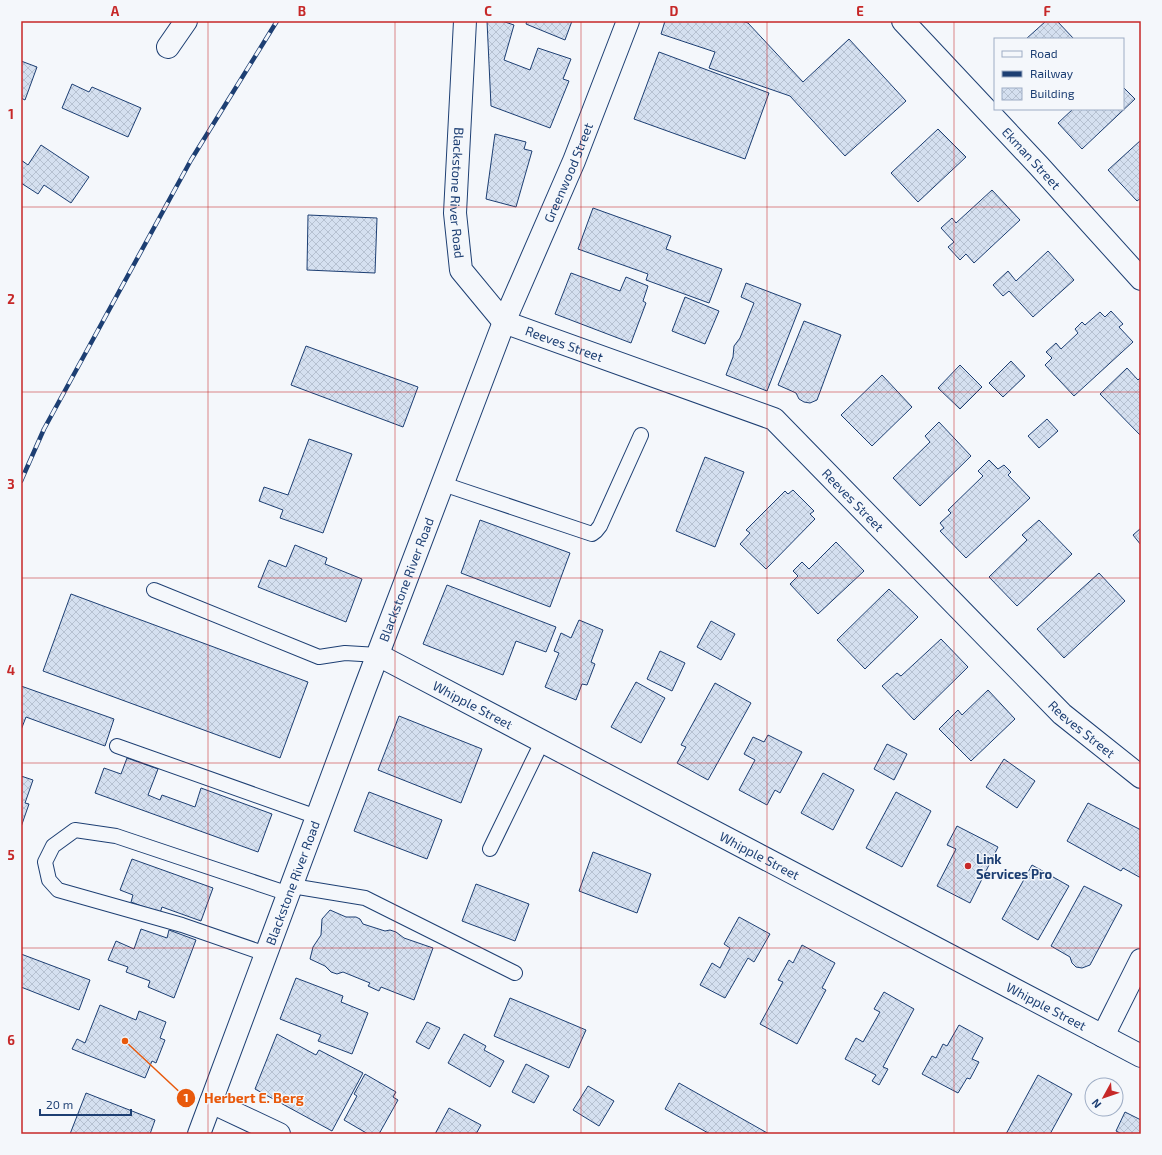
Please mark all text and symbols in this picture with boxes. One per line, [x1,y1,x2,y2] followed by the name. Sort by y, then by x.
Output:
[111,3,120,19] text: A
[298,3,306,19] text: B
[484,3,492,19] text: C
[670,3,679,19] text: D
[856,3,864,19] text: E
[1043,3,1051,19] text: F
[994,38,1124,110] legend
[1030,46,1058,60] text: Road
[1030,66,1074,80] text: Railway
[1030,86,1075,100] text: Building
[8,106,14,122] text: 1
[540,120,596,225] street label: Greenwood Street
[999,124,1064,193] street label: Ekman Street
[447,127,468,259] street label: Blackstone River Road
[7,291,15,307] text: 2
[523,322,605,365] street label: Reeves Street
[819,465,887,535] street label: Reeves Street
[7,476,15,492] text: 3
[375,515,437,644] street label: Blackstone River Road
[7,662,15,678] text: 4
[430,677,515,732] street label: Whipple Street
[1045,697,1118,761] street label: Reeves Street
[262,818,323,947] street label: Blackstone River Road
[717,828,802,883] street label: Whipple Street
[7,847,15,863] text: 5
[976,851,1052,882] place label: Link Services Pro
[963,861,973,871] marker: Link Services Pro
[1004,979,1089,1034] street label: Whipple Street
[7,1032,15,1048] text: 6
[1084,1077,1124,1117] north arrow
[176,1085,312,1111] callout: Herbert E. Berg
[204,1089,304,1106] text: Herbert E. Berg
[183,1090,189,1104] text: 1
[40,1091,131,1117] scale bar
[1088,1096,1103,1111] text: N
[46,1097,73,1111] text: 20 m

